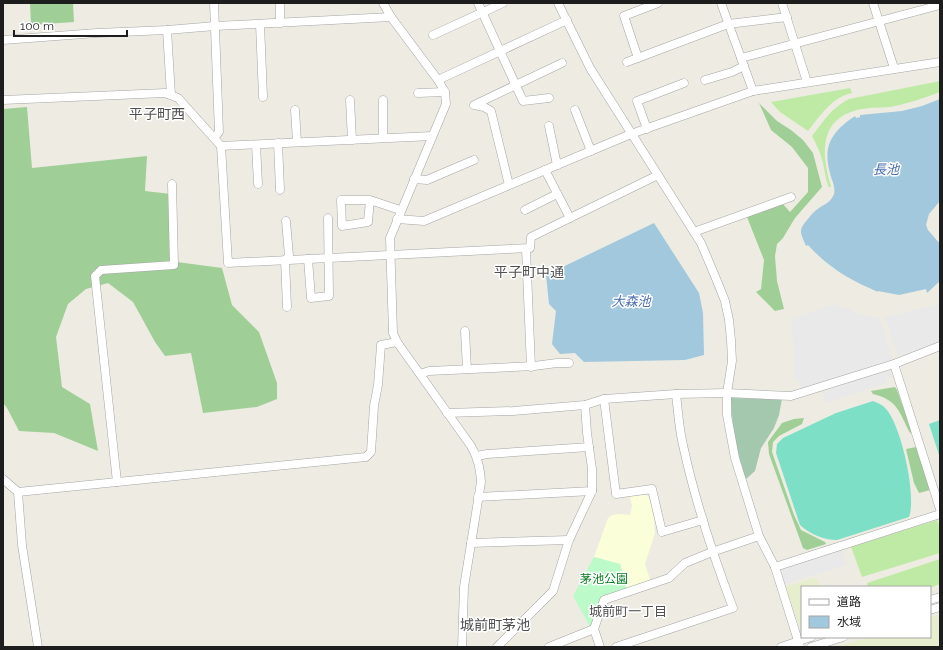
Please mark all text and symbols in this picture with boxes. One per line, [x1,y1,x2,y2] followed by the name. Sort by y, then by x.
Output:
[14,12,127,38] scale bar
[20,19,54,33] text: 100 m
[129,106,185,122] district label: 平子町西
[873,162,901,177] water label: 長池
[494,264,564,280] district label: 平子町中通
[611,294,652,309] water label: 大森池
[580,572,628,586] park label: 茅池公園
[801,586,931,638] legend
[837,595,861,609] text: 道路
[589,604,667,619] district label: 城前町一丁目
[837,615,861,629] text: 水域
[460,617,530,633] district label: 城前町茅池

